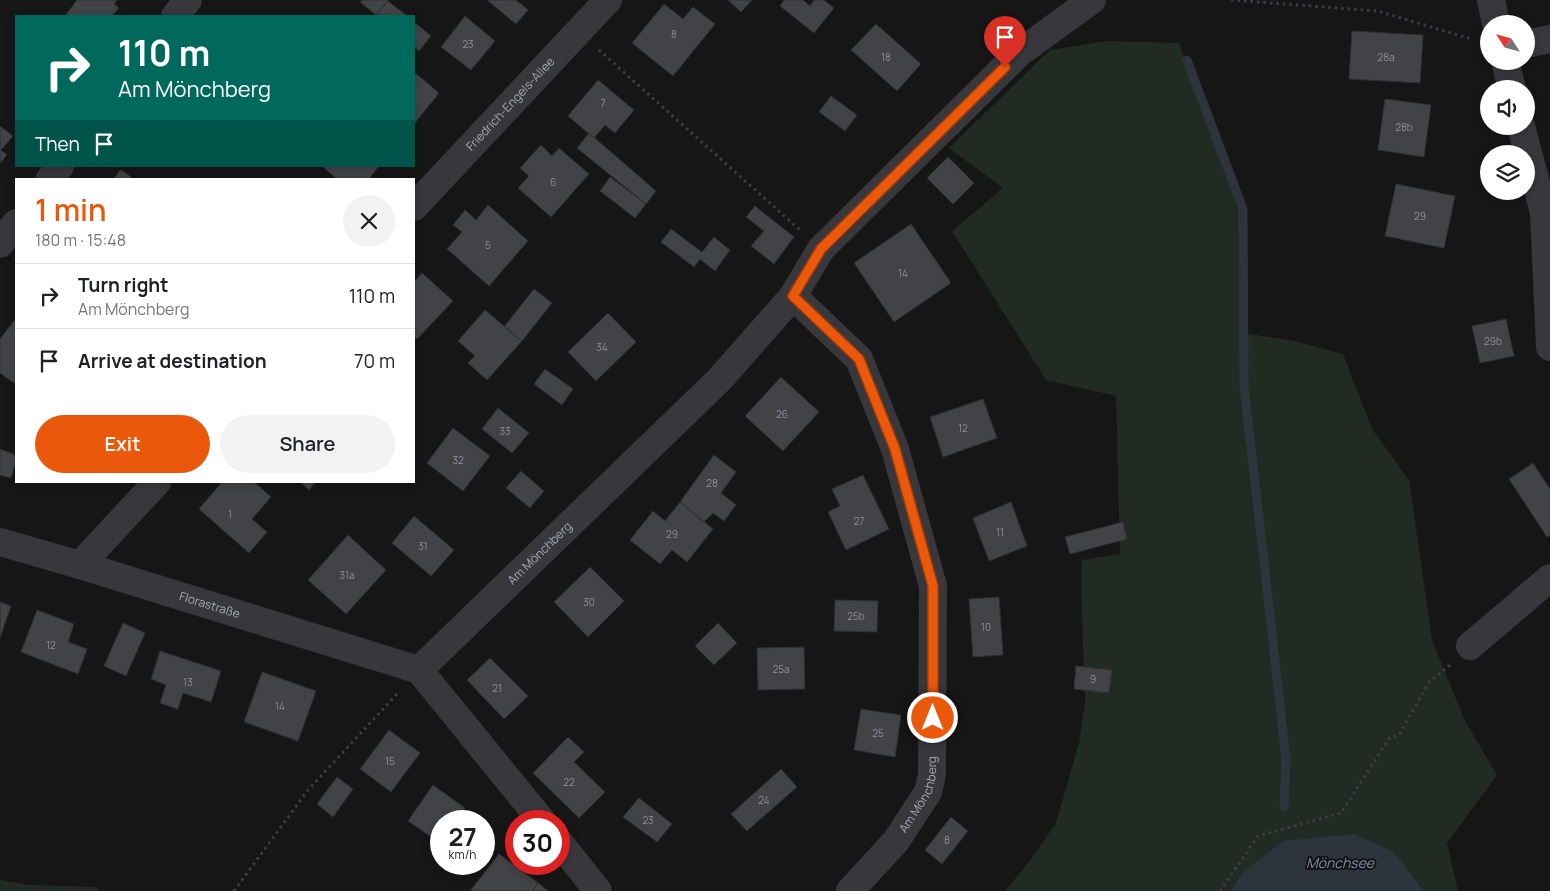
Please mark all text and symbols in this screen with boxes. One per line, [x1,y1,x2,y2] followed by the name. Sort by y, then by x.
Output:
[1480,15,1535,70] north arrow
[1480,15,1535,200] map controls
[984,16,1026,67] pin
[991,23,1019,51] icon: arrive
[671,27,677,41] house number: 8
[118,29,210,77] text: 110 m
[35,35,100,100] icon: right
[462,37,474,51] house number: 23
[881,50,891,64] house number: 18
[1377,50,1395,64] house number: 28a
[462,53,558,154] street label: Friedrich-Engels-Allee
[118,74,271,104] text: Am Mönchberg
[1480,80,1535,135] button: sound
[600,96,606,110] house number: 7
[1395,120,1413,134] house number: 28b
[90,130,118,158] icon: arrive
[35,131,80,157] text: Then
[1480,145,1535,200] button: layers
[550,175,556,189] house number: 6
[35,189,107,230] text: 1 min
[343,195,395,247] button: close
[1414,209,1426,223] house number: 29
[35,229,126,251] text: 180 m · 15:48
[485,238,491,252] house number: 5
[898,266,908,280] house number: 14
[78,272,168,298] text: Turn right
[35,282,63,310] icon: right
[349,283,395,309] text: 110 m
[78,298,189,320] text: Am Mönchberg
[1484,334,1502,348] house number: 29b
[596,340,608,354] house number: 34
[35,347,63,375] icon: arrive
[78,348,267,374] text: Arrive at destination
[354,348,395,374] text: 70 m
[776,407,788,421] house number: 26
[35,415,210,473] button: Exit
[220,415,395,473] button: Share
[958,421,968,435] house number: 12
[499,424,511,438] house number: 33
[452,453,464,467] house number: 32
[706,476,718,490] house number: 28
[228,507,232,521] house number: 1
[854,514,864,528] house number: 27
[503,518,575,588] street label: Am Mönchberg
[996,525,1004,539] house number: 11
[666,527,678,541] house number: 29
[418,539,428,553] house number: 31
[340,568,355,582] house number: 31a
[177,587,242,622] street label: Florastraße
[583,595,595,609] house number: 30
[847,609,865,623] house number: 25b
[981,620,991,634] house number: 10
[46,638,56,652] house number: 12
[772,662,790,676] house number: 25a
[1090,672,1096,686] house number: 9
[183,675,193,689] house number: 13
[492,681,502,695] house number: 21
[906,691,958,743] position arrow
[275,699,285,713] house number: 14
[872,726,884,740] house number: 25
[385,754,395,768] house number: 15
[895,756,940,836] street label: Am Mönchberg
[563,775,575,789] house number: 22
[758,793,770,807] house number: 24
[505,810,570,875] speed limit sign: 30
[642,813,654,827] house number: 23
[448,819,477,854] text: 27
[944,833,950,847] house number: 8
[449,846,476,863] text: km/h
[1306,853,1375,872] water label: Mönchsee

